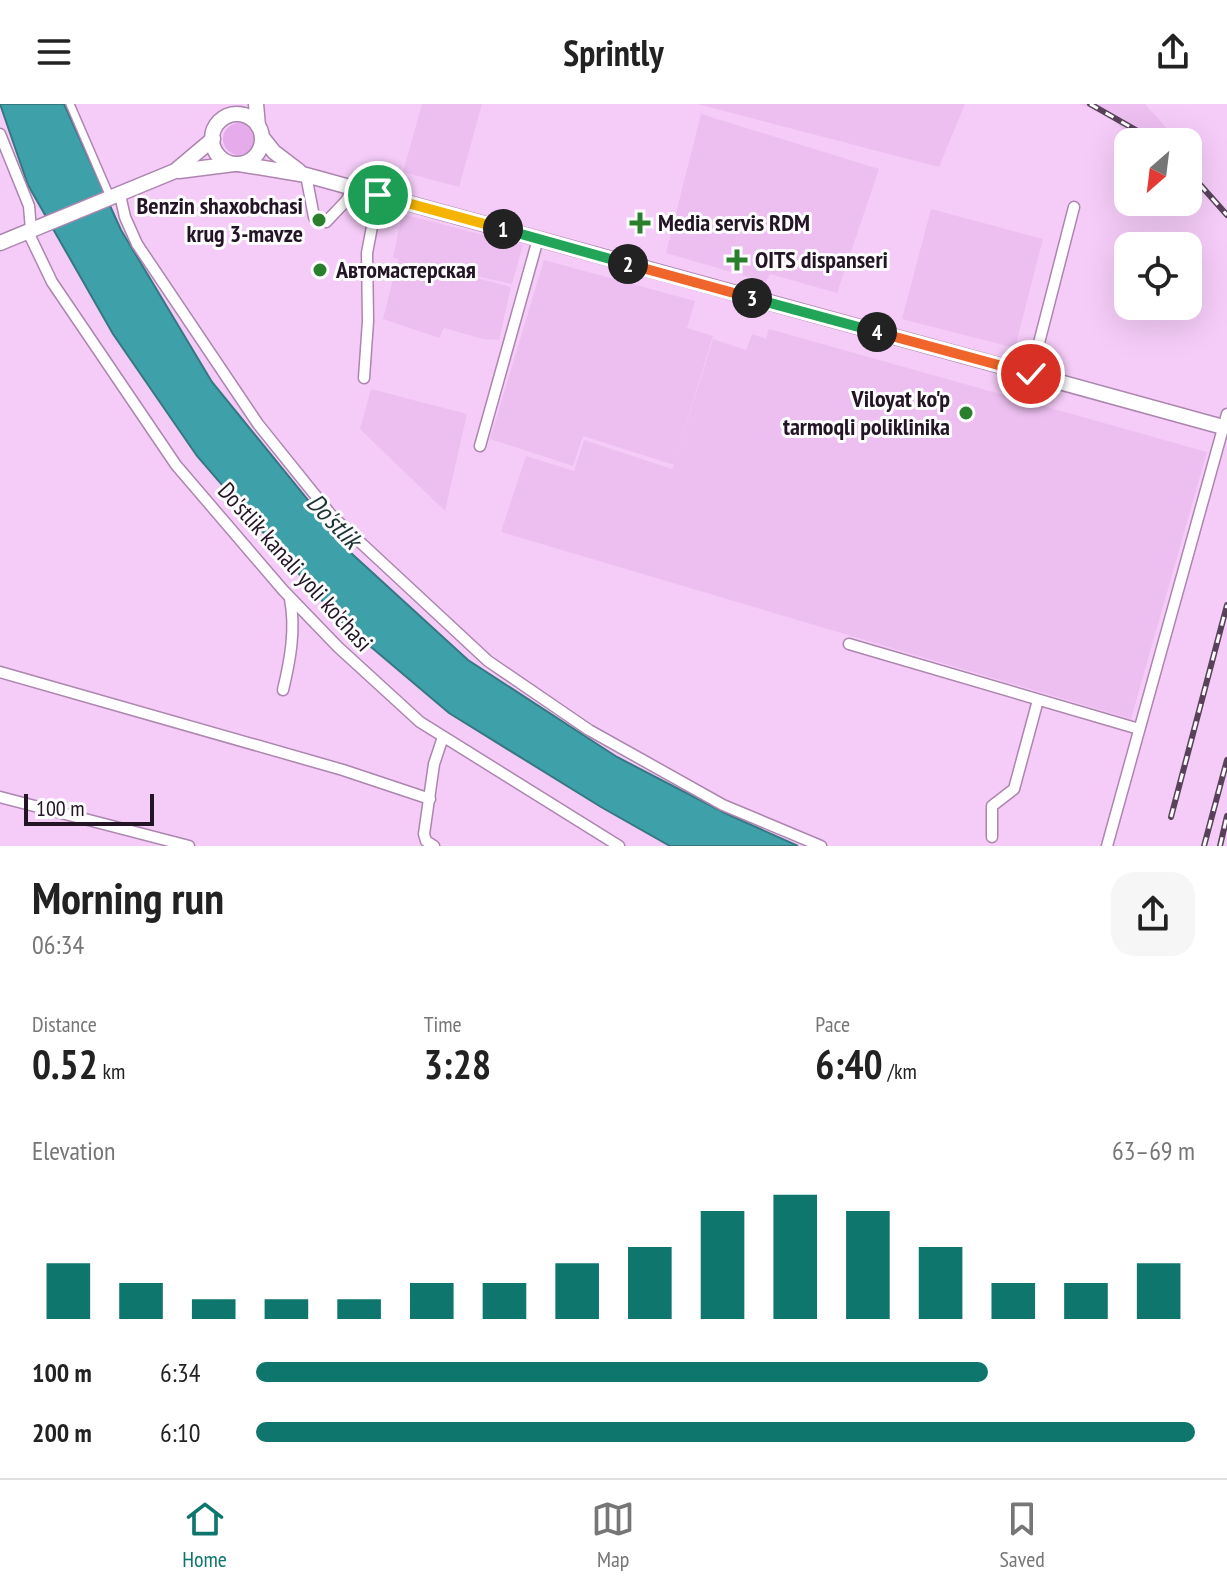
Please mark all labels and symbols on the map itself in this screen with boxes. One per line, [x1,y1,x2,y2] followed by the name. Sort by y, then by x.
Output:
[1114,128,1202,216] north arrow
[344,161,412,229] pin
[137,190,303,249] place label: Benzin shaxobchasi krug 3-mavze
[658,207,810,238] place label: Media servis RDM
[483,209,523,249] pin: 1
[310,211,328,229] marker: Benzin shaxobchasi krug 3-mavze
[629,212,651,234] marker: Media servis RDM
[608,244,648,284] pin: 2
[755,244,888,275] place label: OITS dispanseri
[726,249,748,271] marker: OITS dispanseri
[335,254,476,285] place label: Автомастерская
[311,261,329,279] marker: Автомастерская
[732,278,772,318] pin: 3
[857,312,897,352] pin: 4
[997,340,1065,408] pin
[783,383,950,442] place label: Viloyat ko'p tarmoqli poliklinika
[957,404,975,422] marker: Viloyat ko'p tarmoqli poliklinika
[211,476,380,658] street label: Do'stlik kanali yoli ko'chasi
[300,486,371,557] water label: Do'stlik
[24,790,154,826] scale bar

